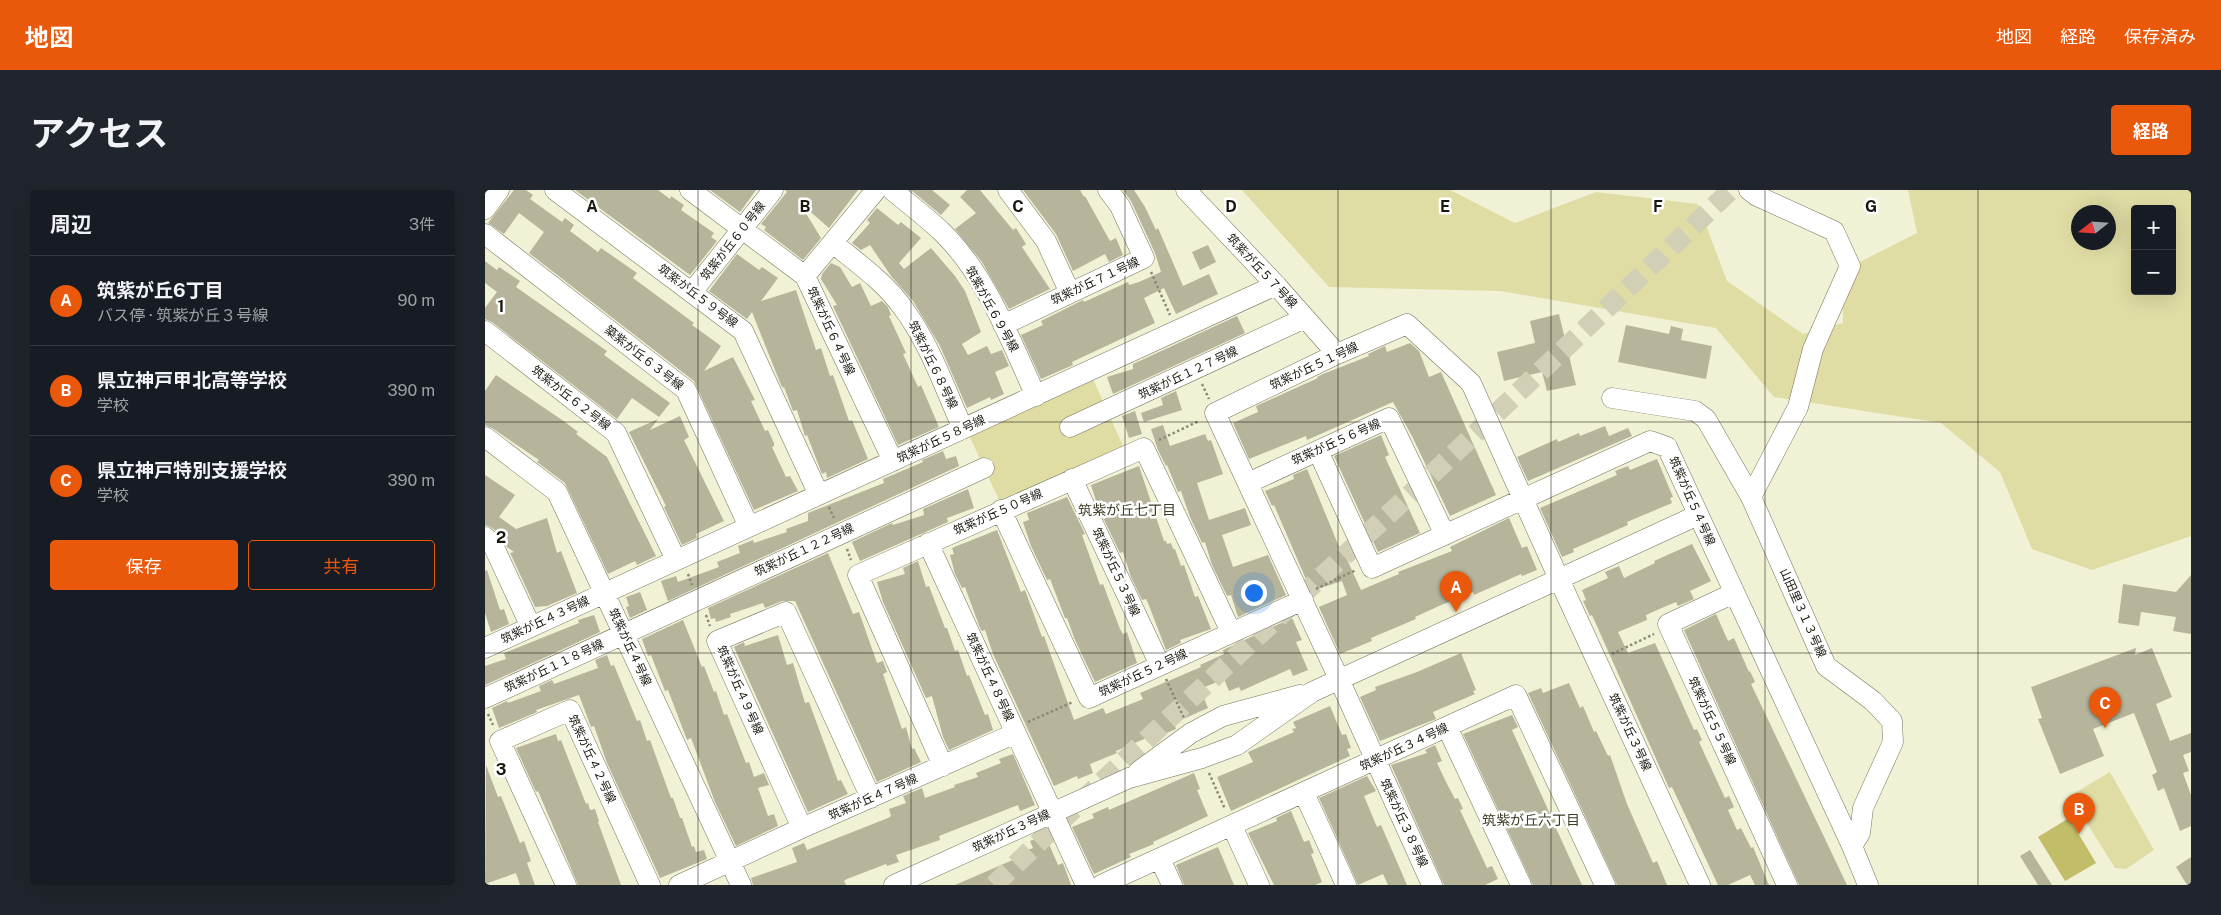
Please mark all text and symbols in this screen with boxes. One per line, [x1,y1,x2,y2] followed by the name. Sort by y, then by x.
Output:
[25,23,73,51] text: 地図
[1996,26,2032,47] text: 地図
[2060,26,2096,47] text: 経路
[2124,26,2196,47] text: 保存済み
[2111,105,2191,155] button: 経路
[30,113,168,154] text: アクセス
[586,197,598,216] text: A
[800,197,811,216] text: B
[1012,197,1024,216] text: C
[1225,197,1237,216] text: D
[1440,197,1450,216] text: E
[1653,197,1663,216] text: F
[1865,197,1877,216] text: G
[698,199,768,283] street label: 筑紫が丘６０号線
[2071,205,2116,250] north arrow
[2131,205,2176,295] map controls
[2131,205,2176,250] button: +
[50,212,92,237] text: 周辺
[409,215,435,234] text: 3件
[1224,231,1300,311] street label: 筑紫が丘５７号線
[2131,250,2176,295] button: −
[1049,254,1141,308] street label: 筑紫が丘７１号線
[655,262,741,330] street label: 筑紫が丘５９号線
[963,264,1021,354] street label: 筑紫が丘６９号線
[97,279,224,301] text: 筑紫が丘6丁目
[804,285,858,377] street label: 筑紫が丘６４号線
[60,291,72,310] text: A
[398,291,435,310] text: 90 m
[498,297,504,316] text: 1
[97,306,268,325] text: バス停 · 筑紫が丘３号線
[906,319,960,411] street label: 筑紫が丘６８号線
[602,323,686,393] street label: 築紫が丘６３号線
[1268,339,1360,393] street label: 筑紫が丘５１号線
[1136,344,1240,402] street label: 筑紫が丘１２７号線
[529,363,613,433] street label: 筑紫が丘６２号線
[97,369,287,391] text: 県立神戸甲北高等学校
[61,381,71,400] text: B
[388,381,435,400] text: 390 m
[97,396,129,415] text: 学校
[895,412,987,466] street label: 筑紫が丘５８号線
[1289,416,1383,468] street label: 筑紫が丘５６号線
[1666,454,1718,548] street label: 筑紫が丘５４号線
[97,459,287,481] text: 県立神戸特別支援学校
[60,471,72,490] text: C
[388,471,435,490] text: 390 m
[97,486,129,505] text: 学校
[951,486,1045,538] street label: 筑紫が丘５０号線
[1078,502,1176,518] district label: 筑紫が丘七丁目
[752,521,856,579] street label: 筑紫が丘１２２号線
[1089,526,1143,618] street label: 筑紫が丘５３号線
[496,528,506,547] text: 2
[50,540,238,590] button: 保存
[248,540,435,590] button: 共有
[1777,566,1829,660] street label: 山田里３１３号線
[1440,571,1472,612] pin: A
[1241,580,1267,606] your location
[499,593,591,647] street label: 筑紫が丘４３号線
[606,606,654,688] street label: 筑紫が丘４号線
[963,631,1017,723] street label: 筑紫が丘４８号線
[502,637,606,695] street label: 筑紫が丘１１８号線
[714,643,766,737] street label: 筑紫が丘４９号線
[1097,646,1189,700] street label: 筑紫が丘５２号線
[1685,675,1739,767] street label: 筑紫が丘５５号線
[2089,687,2121,728] pin: C
[1606,691,1654,773] street label: 筑紫が丘３号線
[565,713,619,805] street label: 筑紫が丘４２号線
[1358,720,1450,774] street label: 筑紫が丘３４号線
[496,760,506,779] text: 3
[826,771,920,823] street label: 筑紫が丘４７号線
[1377,777,1431,869] street label: 筑紫が丘３８号線
[2063,793,2095,834] pin: B
[970,807,1052,855] street label: 筑紫が丘３号線
[1482,812,1580,828] district label: 筑紫が丘六丁目

